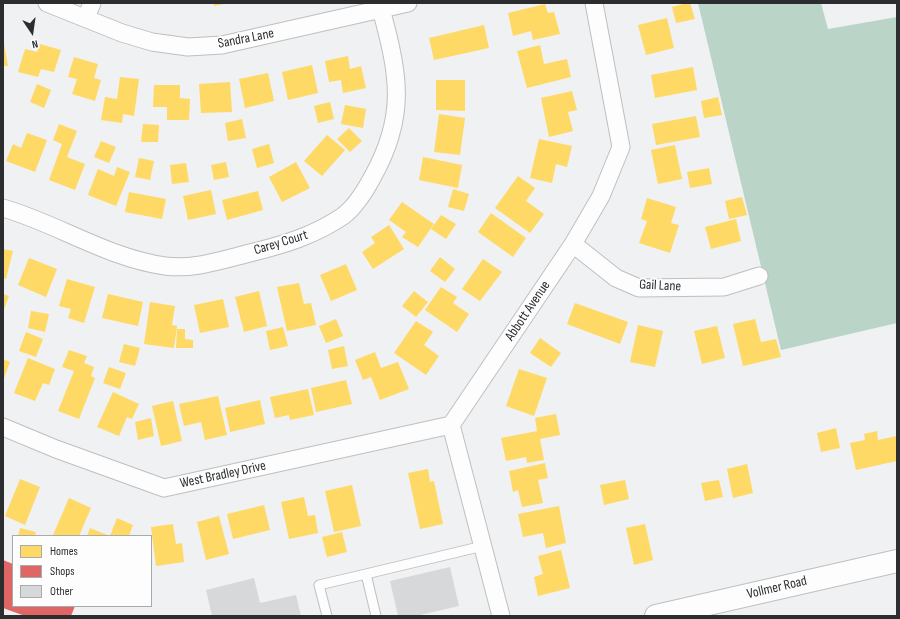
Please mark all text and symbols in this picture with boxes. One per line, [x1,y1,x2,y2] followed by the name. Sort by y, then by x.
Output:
[12,12,52,52] north arrow
[217,25,275,53] street label: Sandra Lane
[30,37,39,51] text: N
[252,227,310,259] street label: Carey Court
[639,277,681,295] street label: Gail Lane
[502,278,554,344] street label: Abbott Avenue
[178,458,268,492] street label: West Bradley Drive
[12,535,152,607] legend
[50,544,78,559] text: Homes
[50,564,75,579] text: Shops
[745,573,809,603] street label: Vollmer Road
[50,584,73,599] text: Other

